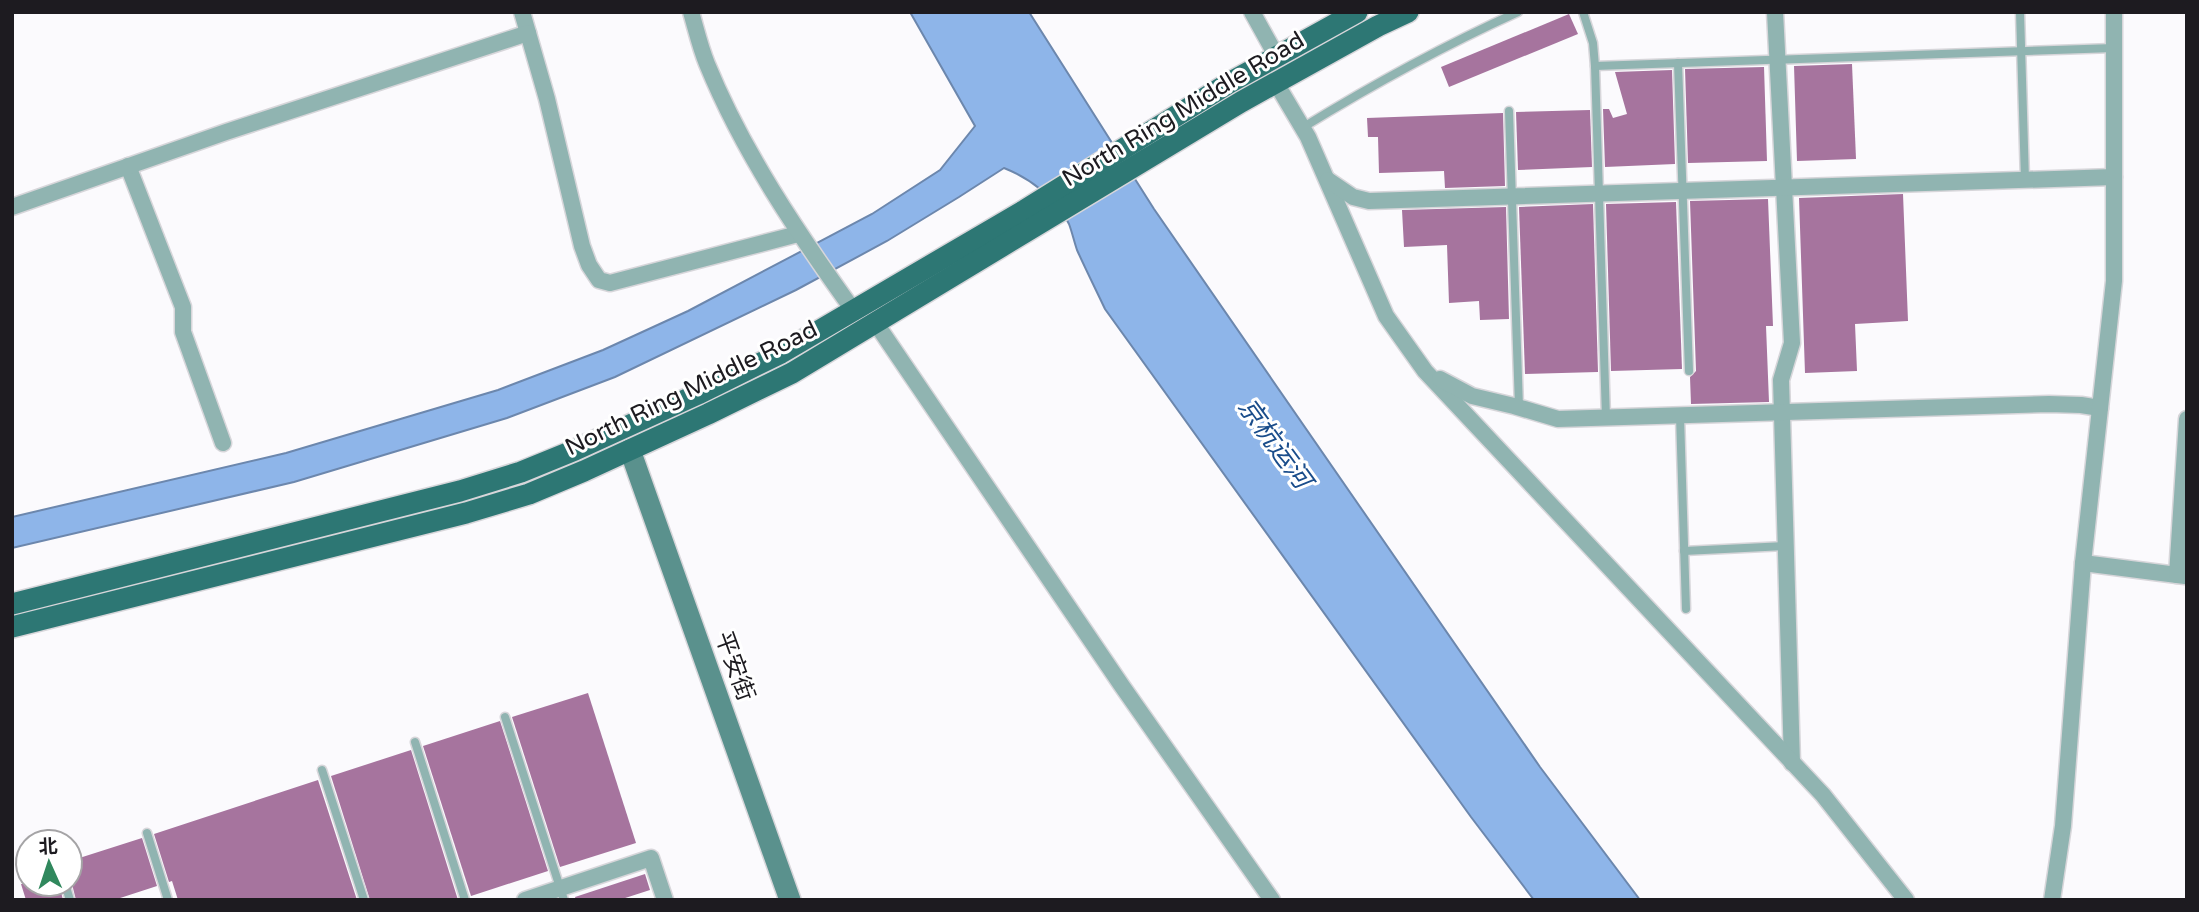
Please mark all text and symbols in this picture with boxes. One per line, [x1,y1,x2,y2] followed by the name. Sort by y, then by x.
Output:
[1057,26,1310,193] street label: North Ring Middle Road
[560,315,822,462] street label: North Ring Middle Road
[1231,392,1321,499] water label: 京杭运河
[709,627,760,705] street label: 平安街
[14,828,84,898] north arrow
[38,836,58,859] text: 北

